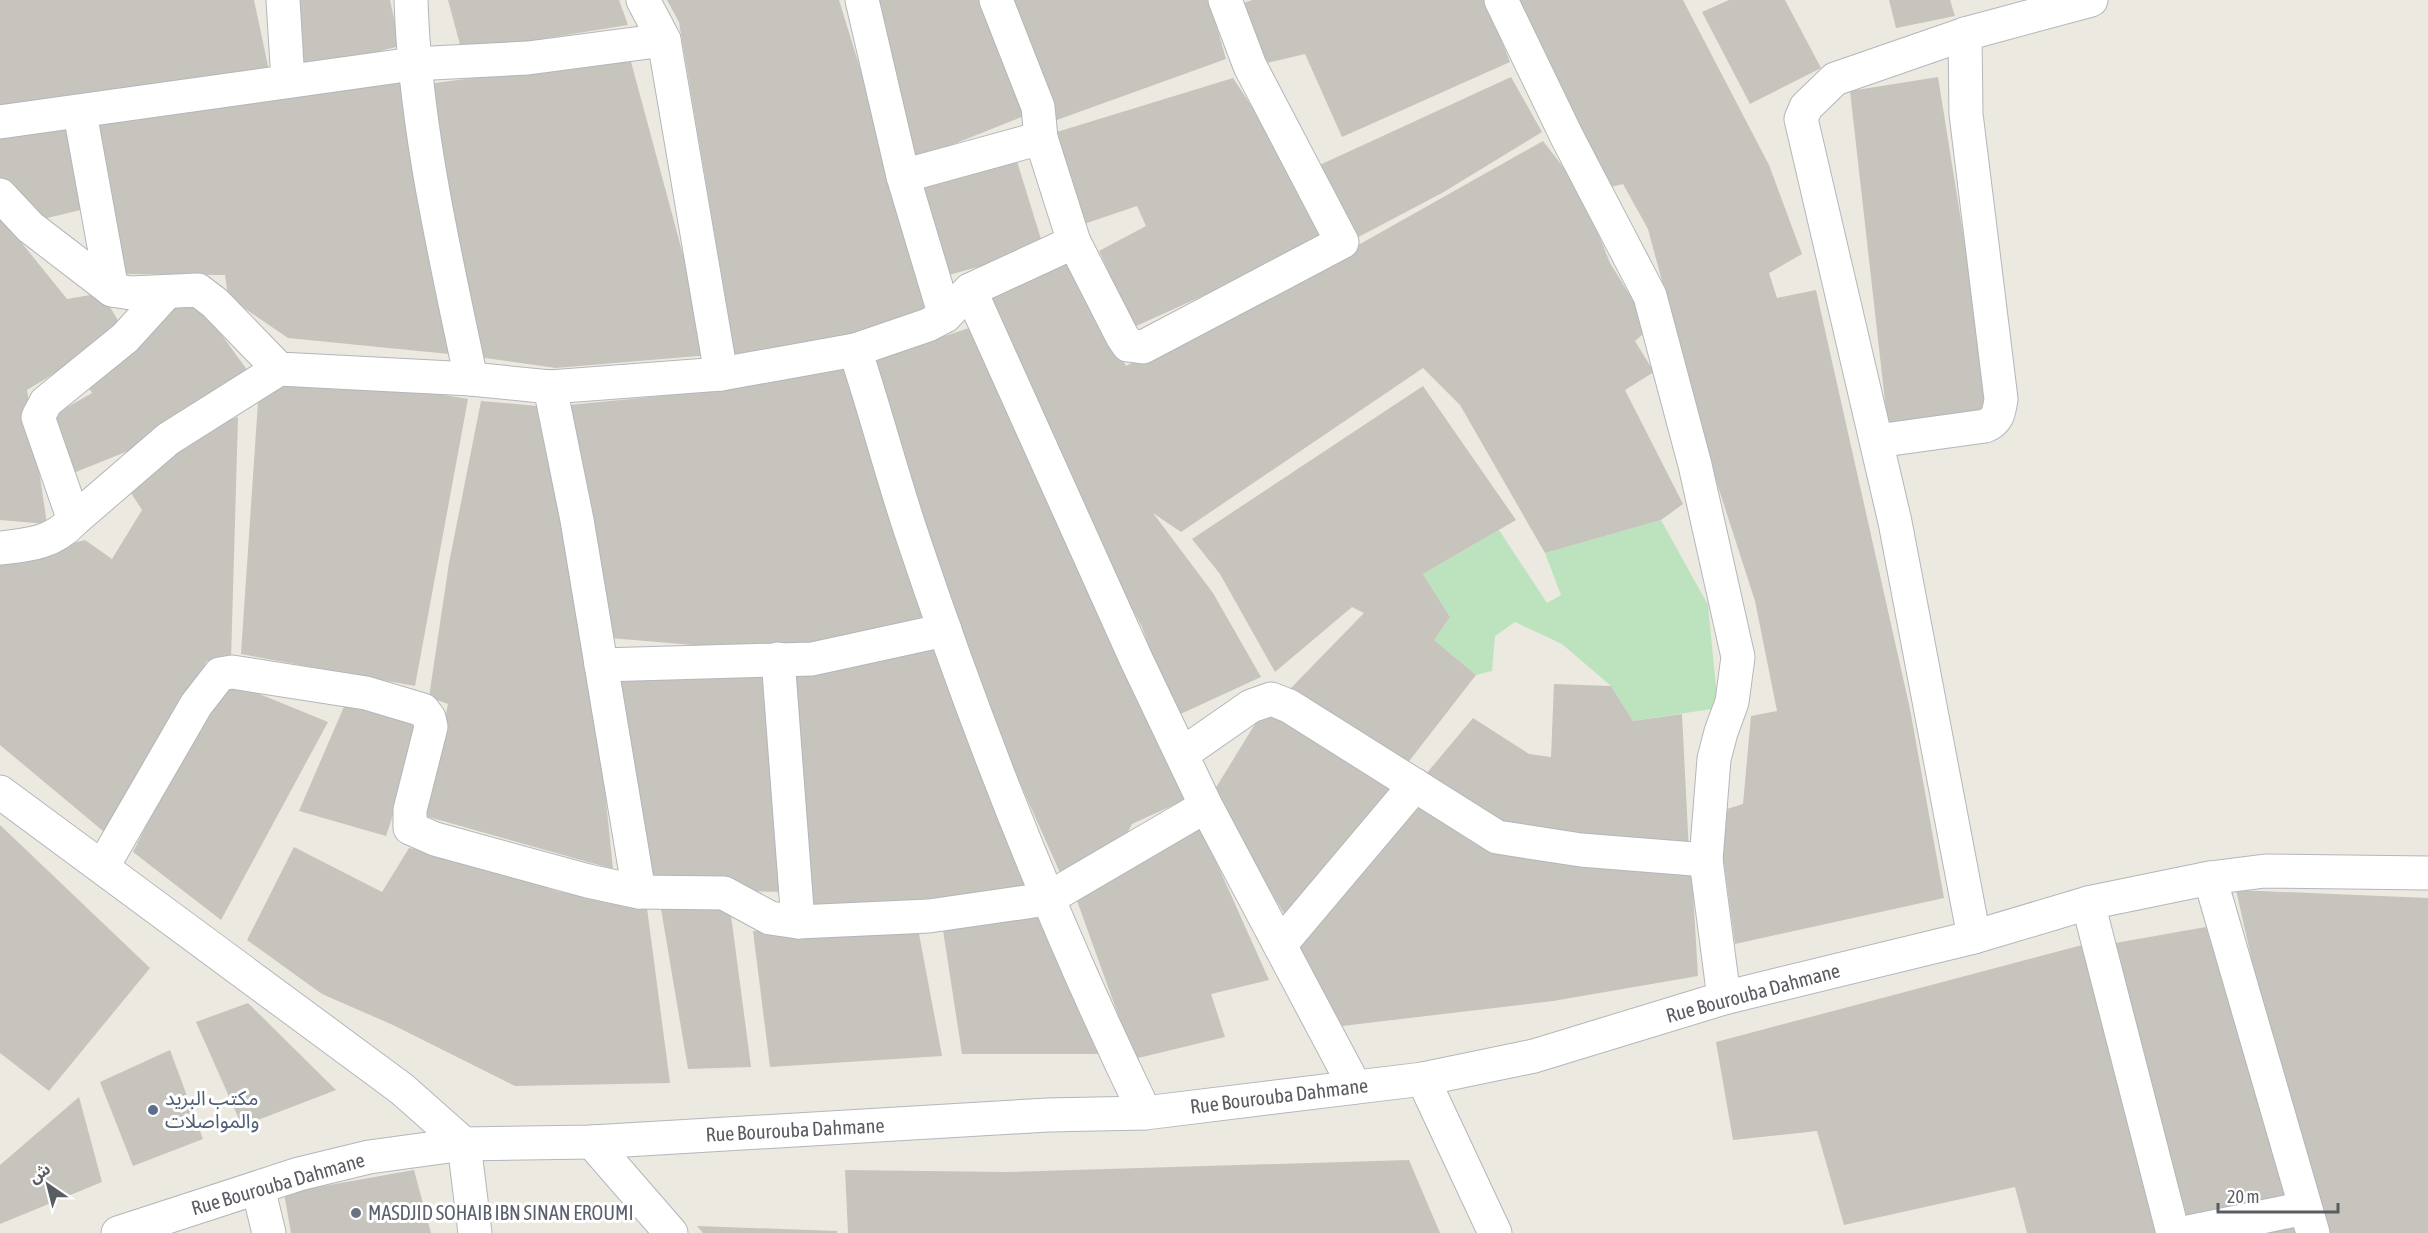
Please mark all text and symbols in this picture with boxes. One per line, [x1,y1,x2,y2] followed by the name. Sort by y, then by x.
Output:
[1663,958,1842,1027] street label: Rue Bourouba Dahmane
[1189,1073,1369,1118] street label: Rue Bourouba Dahmane
[165,1086,260,1133] place label: مكتب البريد والمواصلات
[146,1103,160,1117] marker: مكتب البريد والمواصلات
[705,1113,885,1146] street label: Rue Bourouba Dahmane
[189,1148,367,1219] street label: Rue Bourouba Dahmane
[18,1155,78,1215] north arrow
[25,1159,54,1187] text: ش
[2218,1176,2338,1214] scale bar
[2227,1186,2259,1207] text: 20 m
[368,1201,634,1224] place label: MASDJID SOHAIB IBN SINAN EROUMI
[349,1206,363,1220] marker: MASDJID SOHAIB IBN SINAN EROUMI

